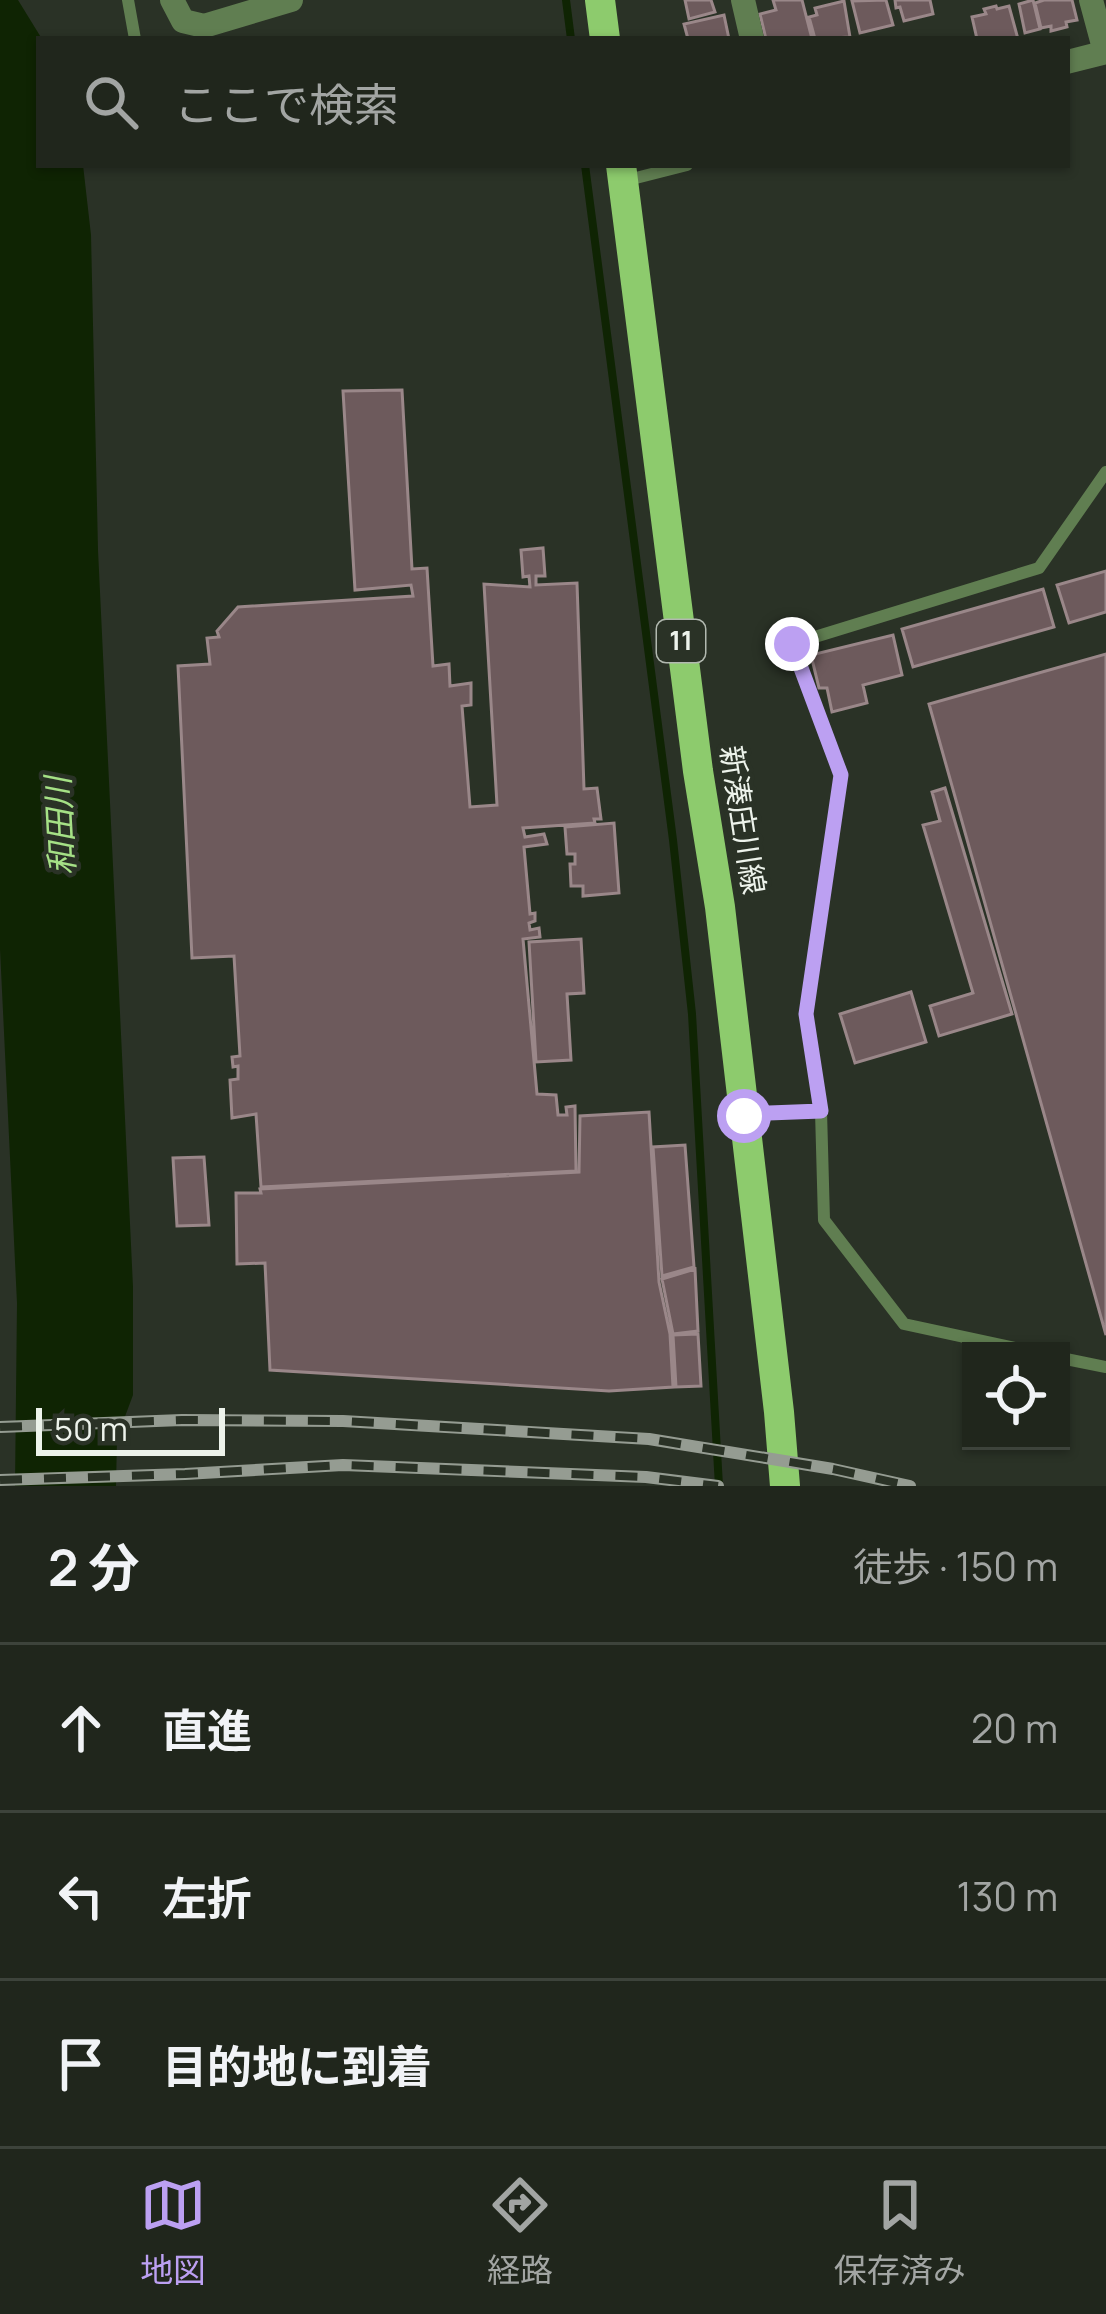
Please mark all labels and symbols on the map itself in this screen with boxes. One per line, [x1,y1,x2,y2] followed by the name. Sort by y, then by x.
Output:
[765,617,819,671] route end
[657,620,705,662] road number: 11
[712,742,775,897] street label: 新湊庄川線
[34,772,85,877] water label: 和田川
[717,1089,771,1143] route start
[36,1402,225,1455] scale bar

